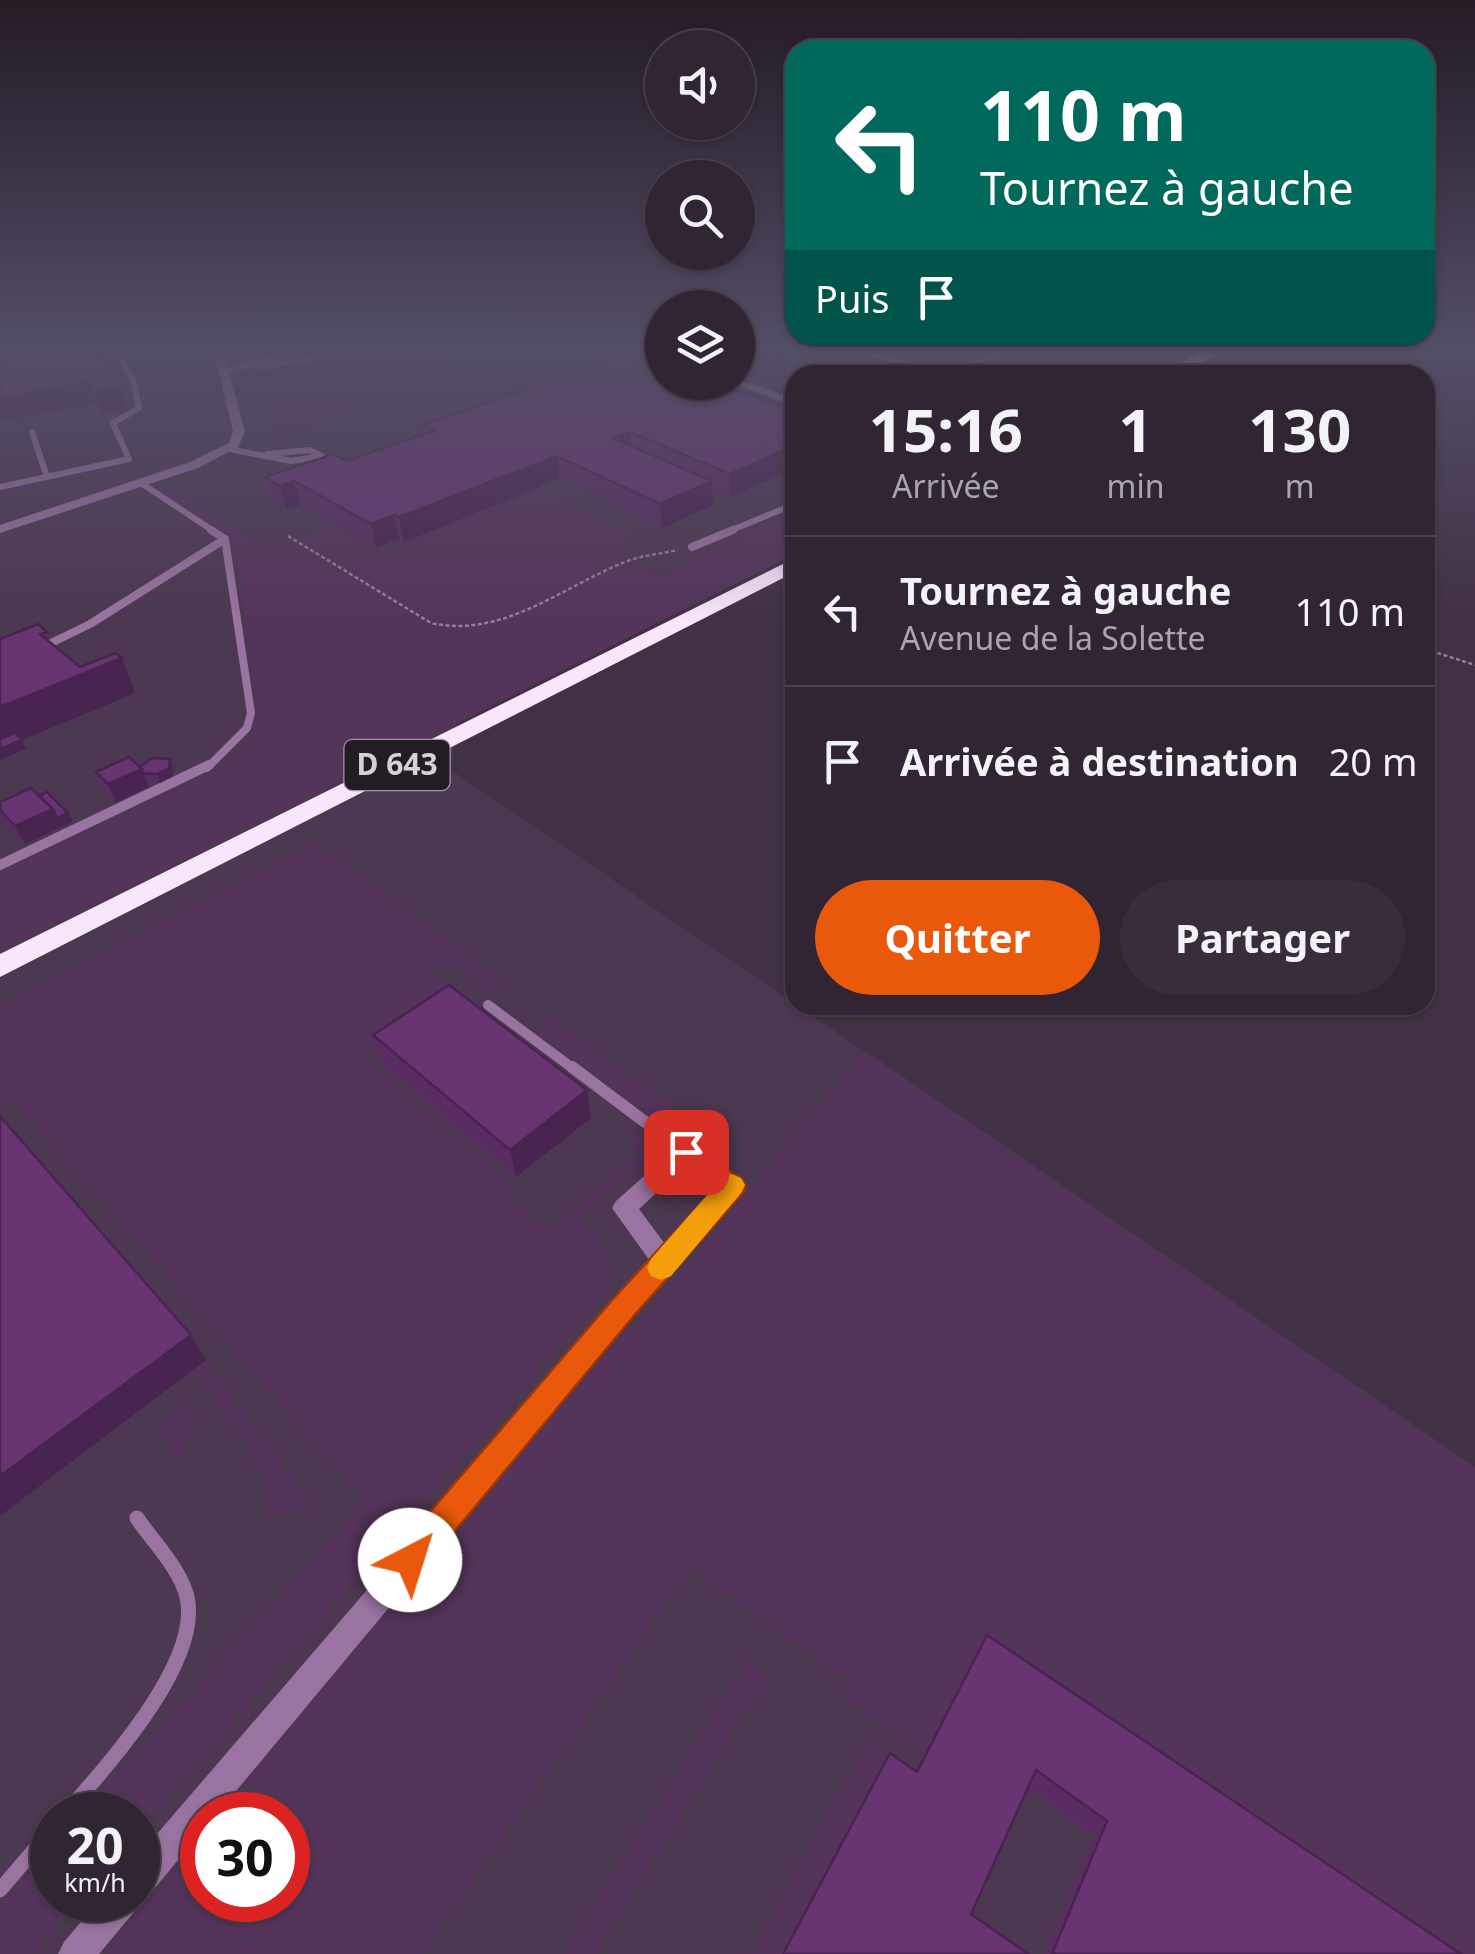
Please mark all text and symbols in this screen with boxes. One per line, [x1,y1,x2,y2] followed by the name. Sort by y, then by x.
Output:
[645,30,755,400] map controls
[645,30,755,140] button: sound
[980,66,1187,162] text: 110 m
[815,80,945,210] icon: left
[980,157,1354,218] text: Tournez à gauche
[645,160,755,270] button: search
[909,270,964,325] icon: arrive
[815,272,889,324] text: Puis
[645,290,755,400] button: layers
[869,388,1023,470] text: 15:16
[1118,388,1153,470] text: 1
[1248,388,1351,470] text: 130
[892,464,1000,507] text: Arrivée
[1107,464,1165,507] text: min
[1285,464,1315,507] text: m
[900,564,1231,616] text: Tournez à gauche
[815,584,870,639] icon: left
[1294,585,1405,637] text: 110 m
[900,616,1206,659] text: Avenue de la Solette
[815,734,870,789] icon: arrive
[900,735,1299,787] text: Arrivée à destination
[1329,735,1418,787] text: 20 m
[344,740,450,790] road number: D 643
[815,880,1100,995] button: Quitter
[1120,880,1405,995] button: Partager
[644,1110,729,1195] pin
[659,1125,714,1180] icon: arrive
[358,1508,462,1612] position arrow
[180,1792,310,1922] speed limit sign: 30
[66,1811,124,1879] text: 20
[64,1865,126,1899] text: km/h

